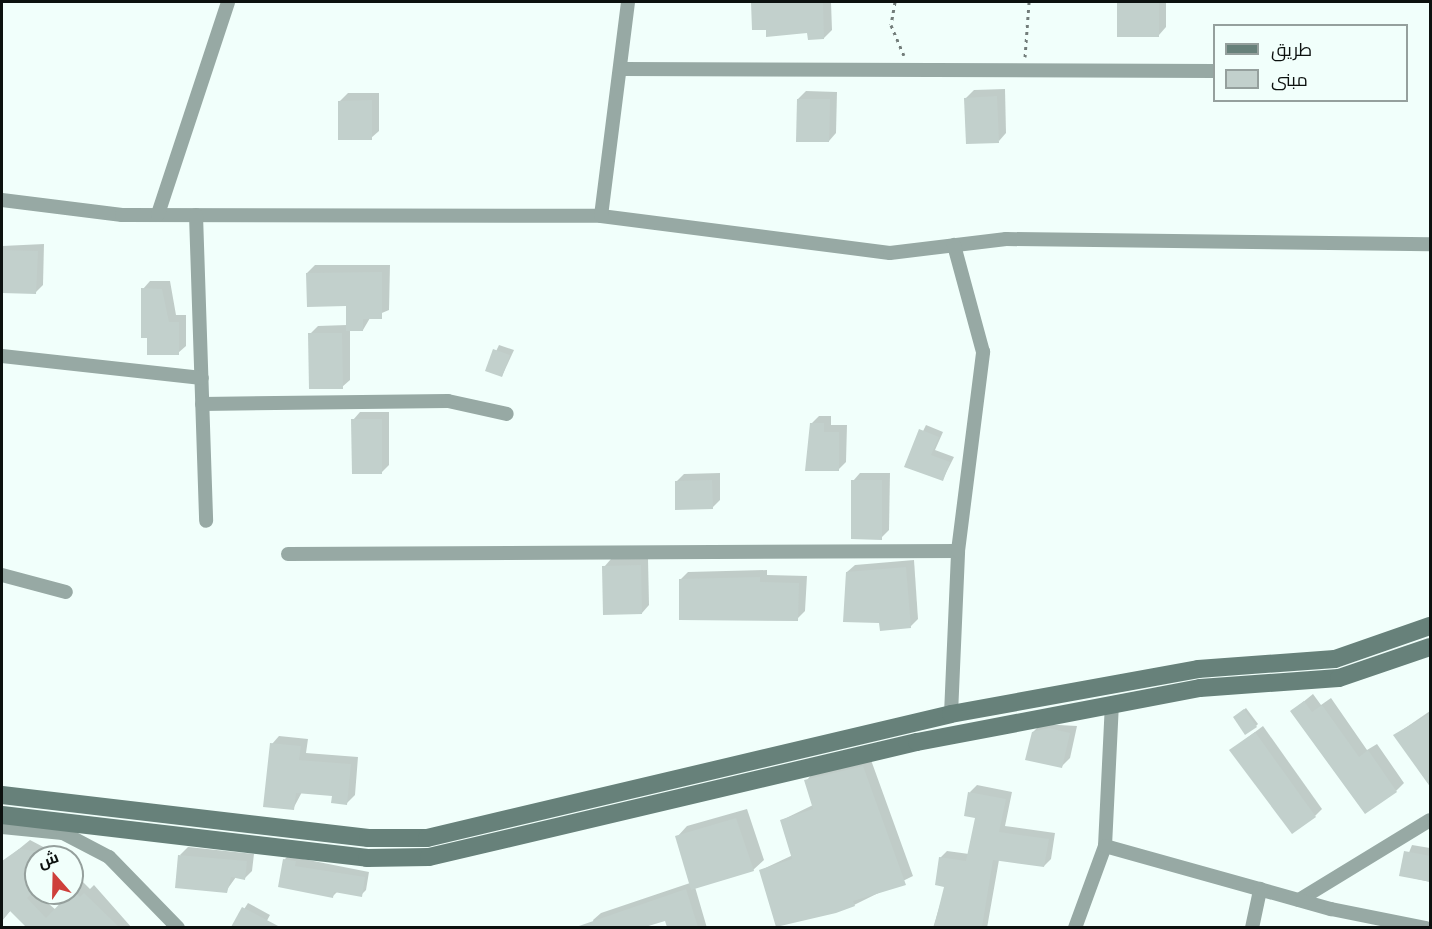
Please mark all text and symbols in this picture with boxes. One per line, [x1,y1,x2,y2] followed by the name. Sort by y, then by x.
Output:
[1213,24,1408,102] legend
[1271,39,1312,61] text: طريق
[1271,69,1308,91] text: مبنى
[24,845,84,905] north arrow
[35,847,62,873] text: ش

